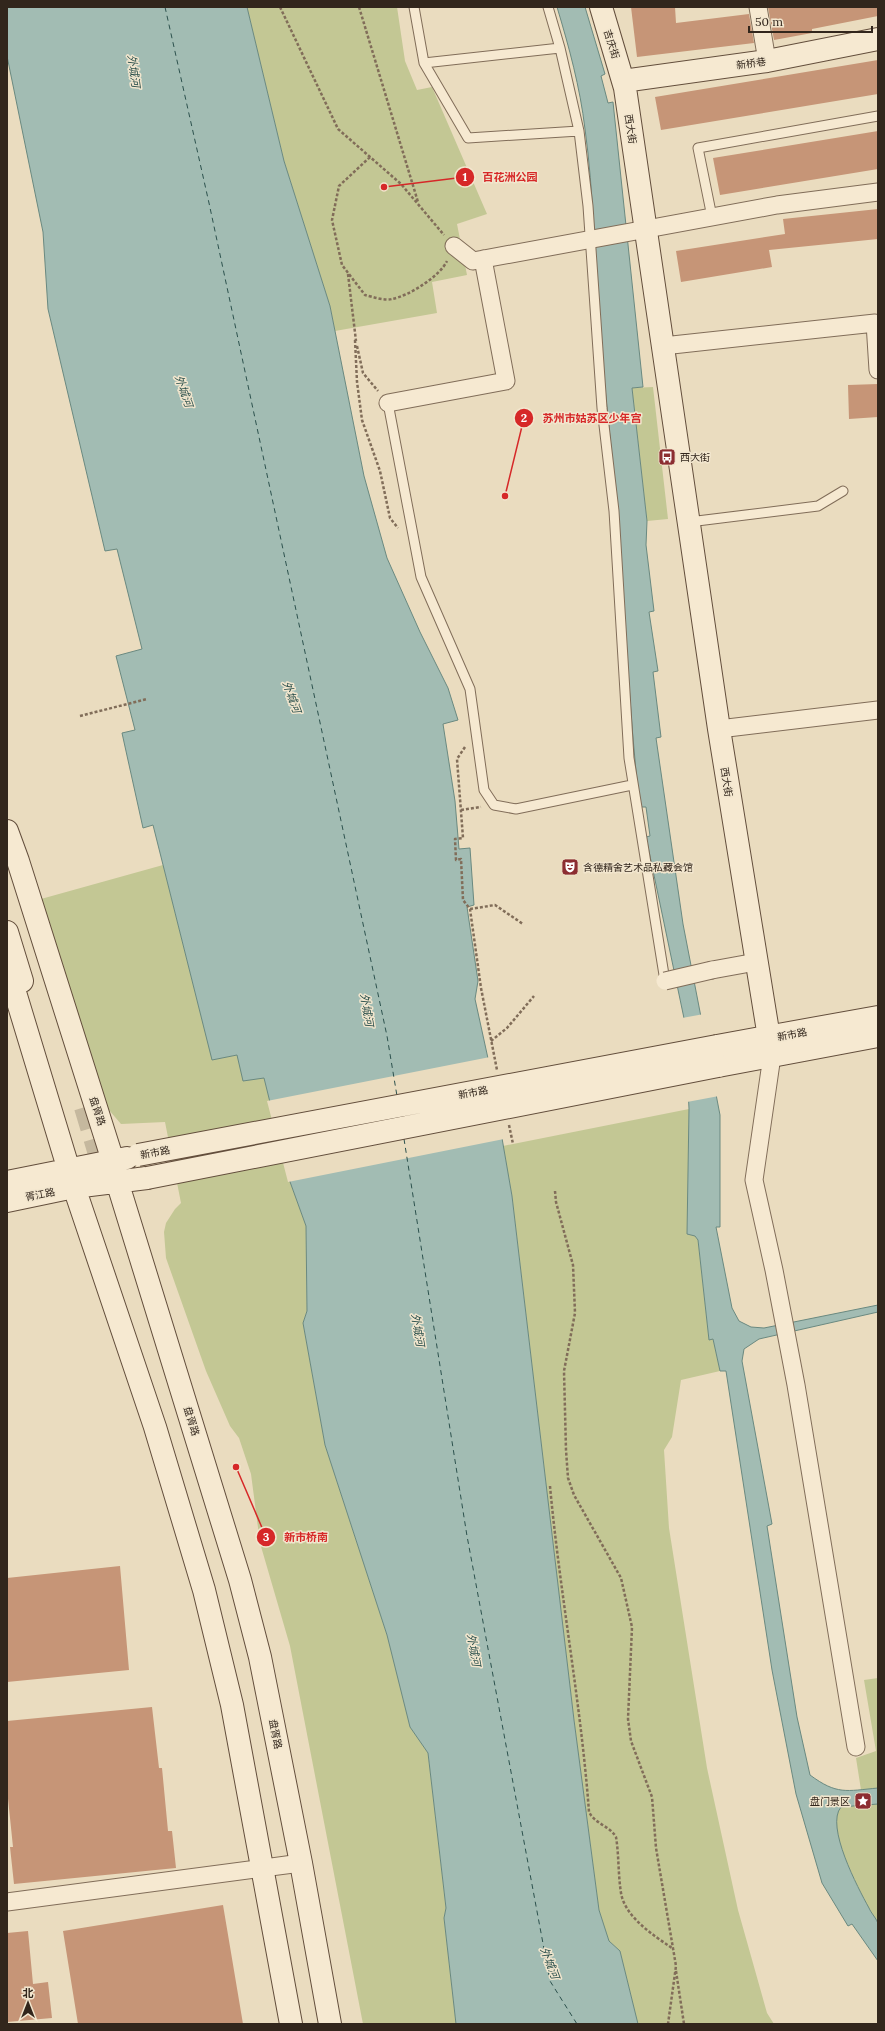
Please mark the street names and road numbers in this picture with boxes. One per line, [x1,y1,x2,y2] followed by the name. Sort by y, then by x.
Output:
[601,28,622,60] street label: 吉庆街
[735,55,767,72] street label: 新桥巷
[622,113,639,145] street label: 西大街
[718,766,735,798] street label: 西大街
[776,1025,808,1044] street label: 新市路
[457,1083,489,1102] street label: 新市路
[87,1095,108,1127] street label: 盘胥路
[139,1143,171,1162] street label: 新市路
[24,1185,56,1204] street label: 胥江路
[181,1405,202,1437] street label: 盘胥路
[266,1718,285,1750] street label: 盘胥路

